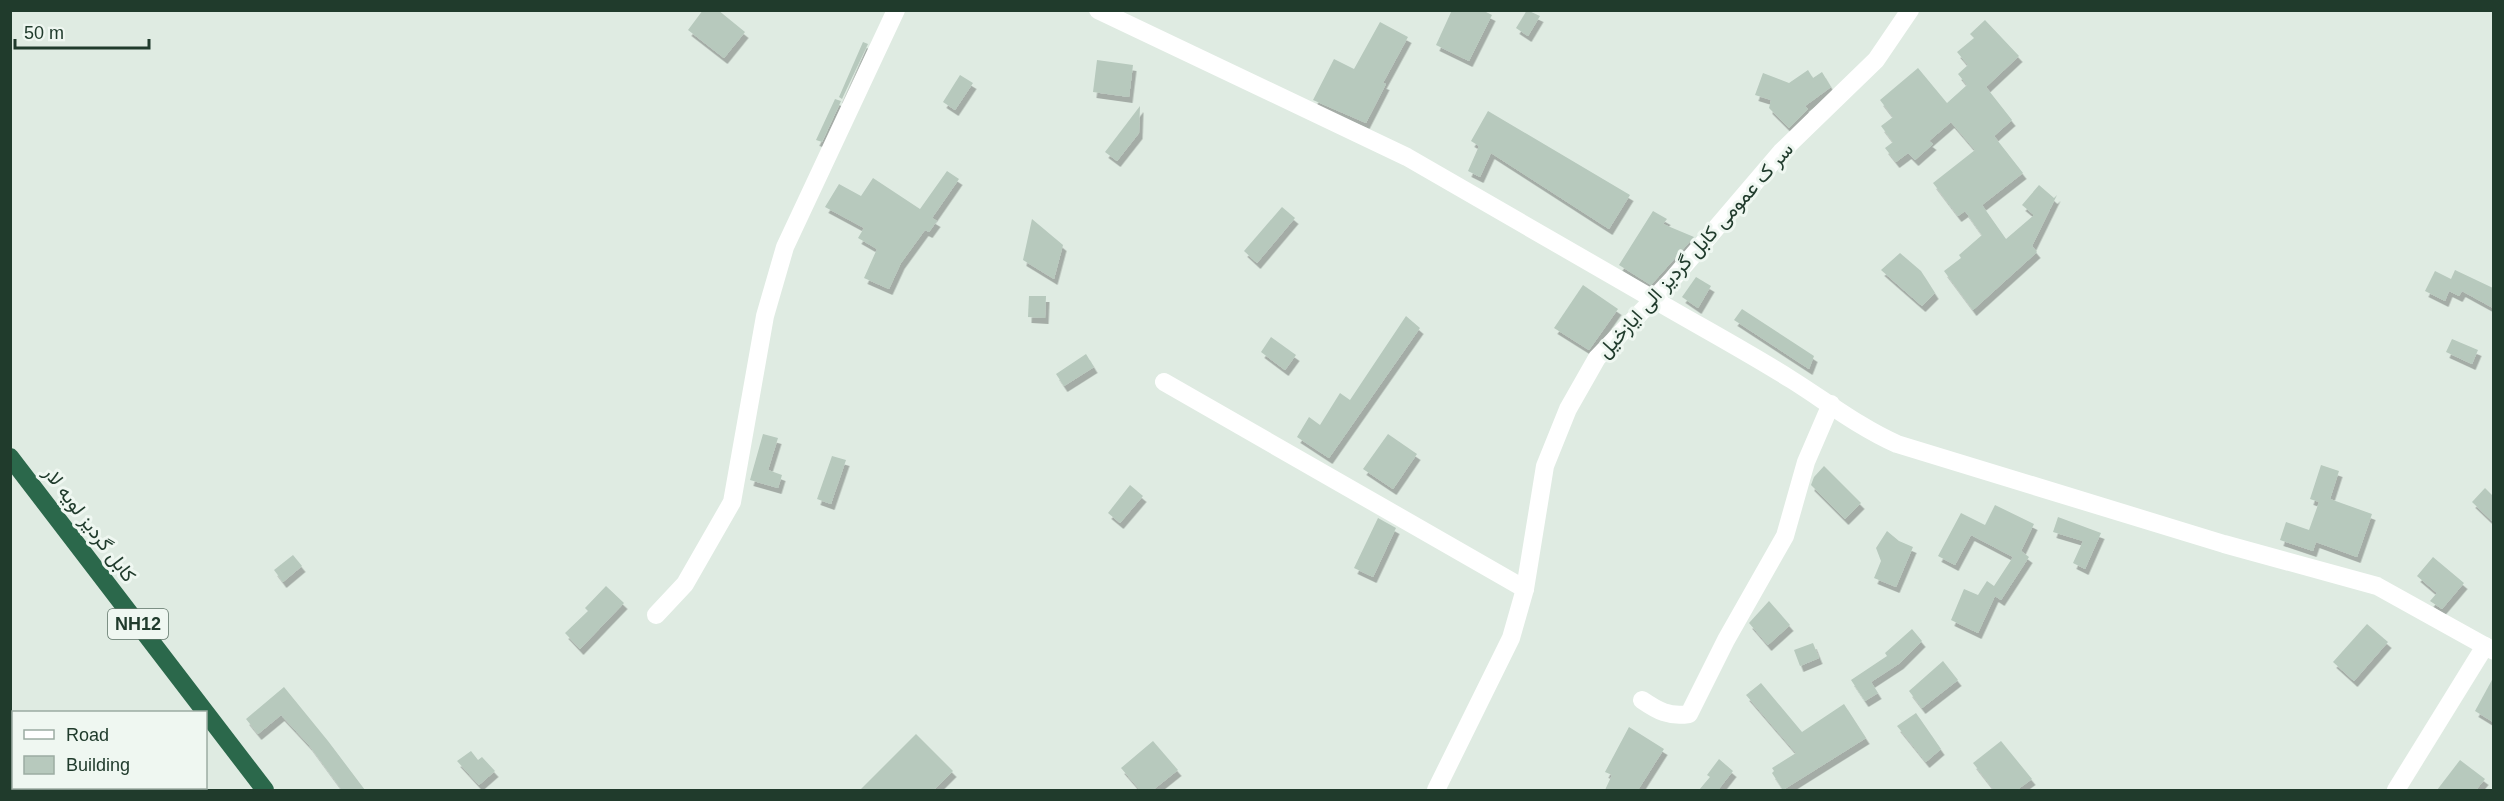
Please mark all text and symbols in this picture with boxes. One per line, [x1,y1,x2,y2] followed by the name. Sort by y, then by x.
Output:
[15,12,148,50] scale bar
[24,23,64,43] text: 50 m
[1593,138,1799,363] street label: سر ک عمومی کابل گردیز الی ایازخیل
[37,461,141,587] street label: کابل گردیز لویه لار
[108,609,168,639] road number: NH12
[12,711,207,789] legend
[66,725,109,745] text: Road
[66,755,130,775] text: Building

